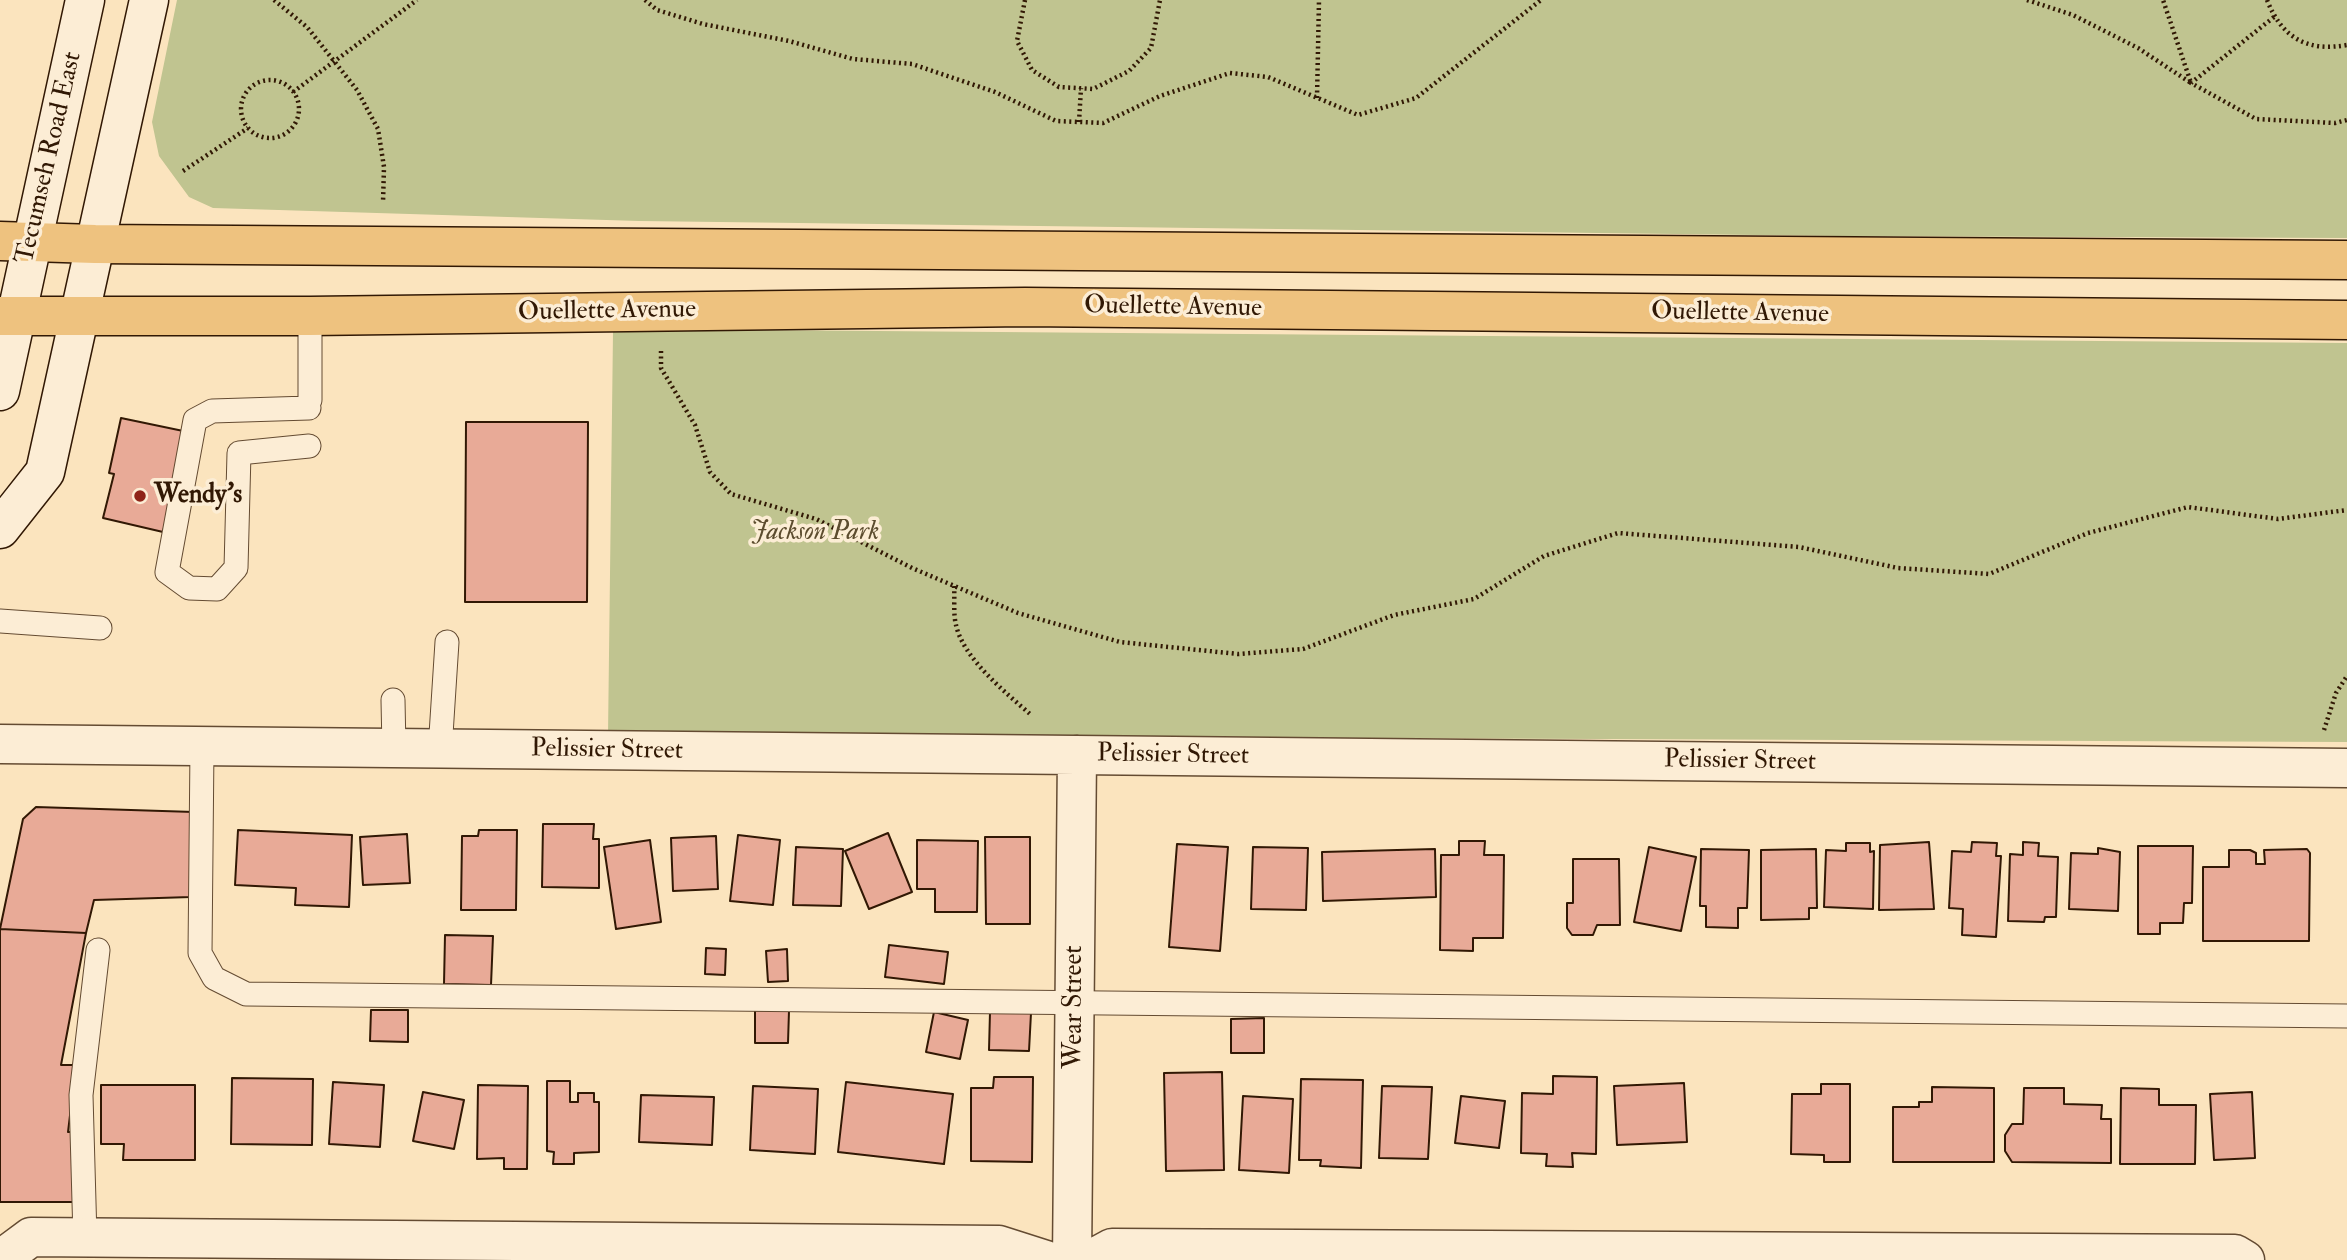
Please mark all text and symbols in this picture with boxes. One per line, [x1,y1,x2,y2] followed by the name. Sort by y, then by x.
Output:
[10,49,90,267] street label: Tecumseh Road East
[1084,291,1262,325] street label: Ouellette Avenue
[518,295,696,329] street label: Ouellette Avenue
[1651,297,1829,331] street label: Ouellette Avenue
[154,480,242,512] place label: Wendy's
[132,488,148,504] marker: Wendy's
[751,517,879,549] park label: Jackson Park
[531,734,683,768] street label: Pelissier Street
[1097,739,1249,773] street label: Pelissier Street
[1664,745,1816,779] street label: Pelissier Street
[1059,945,1091,1069] street label: Wear Street

